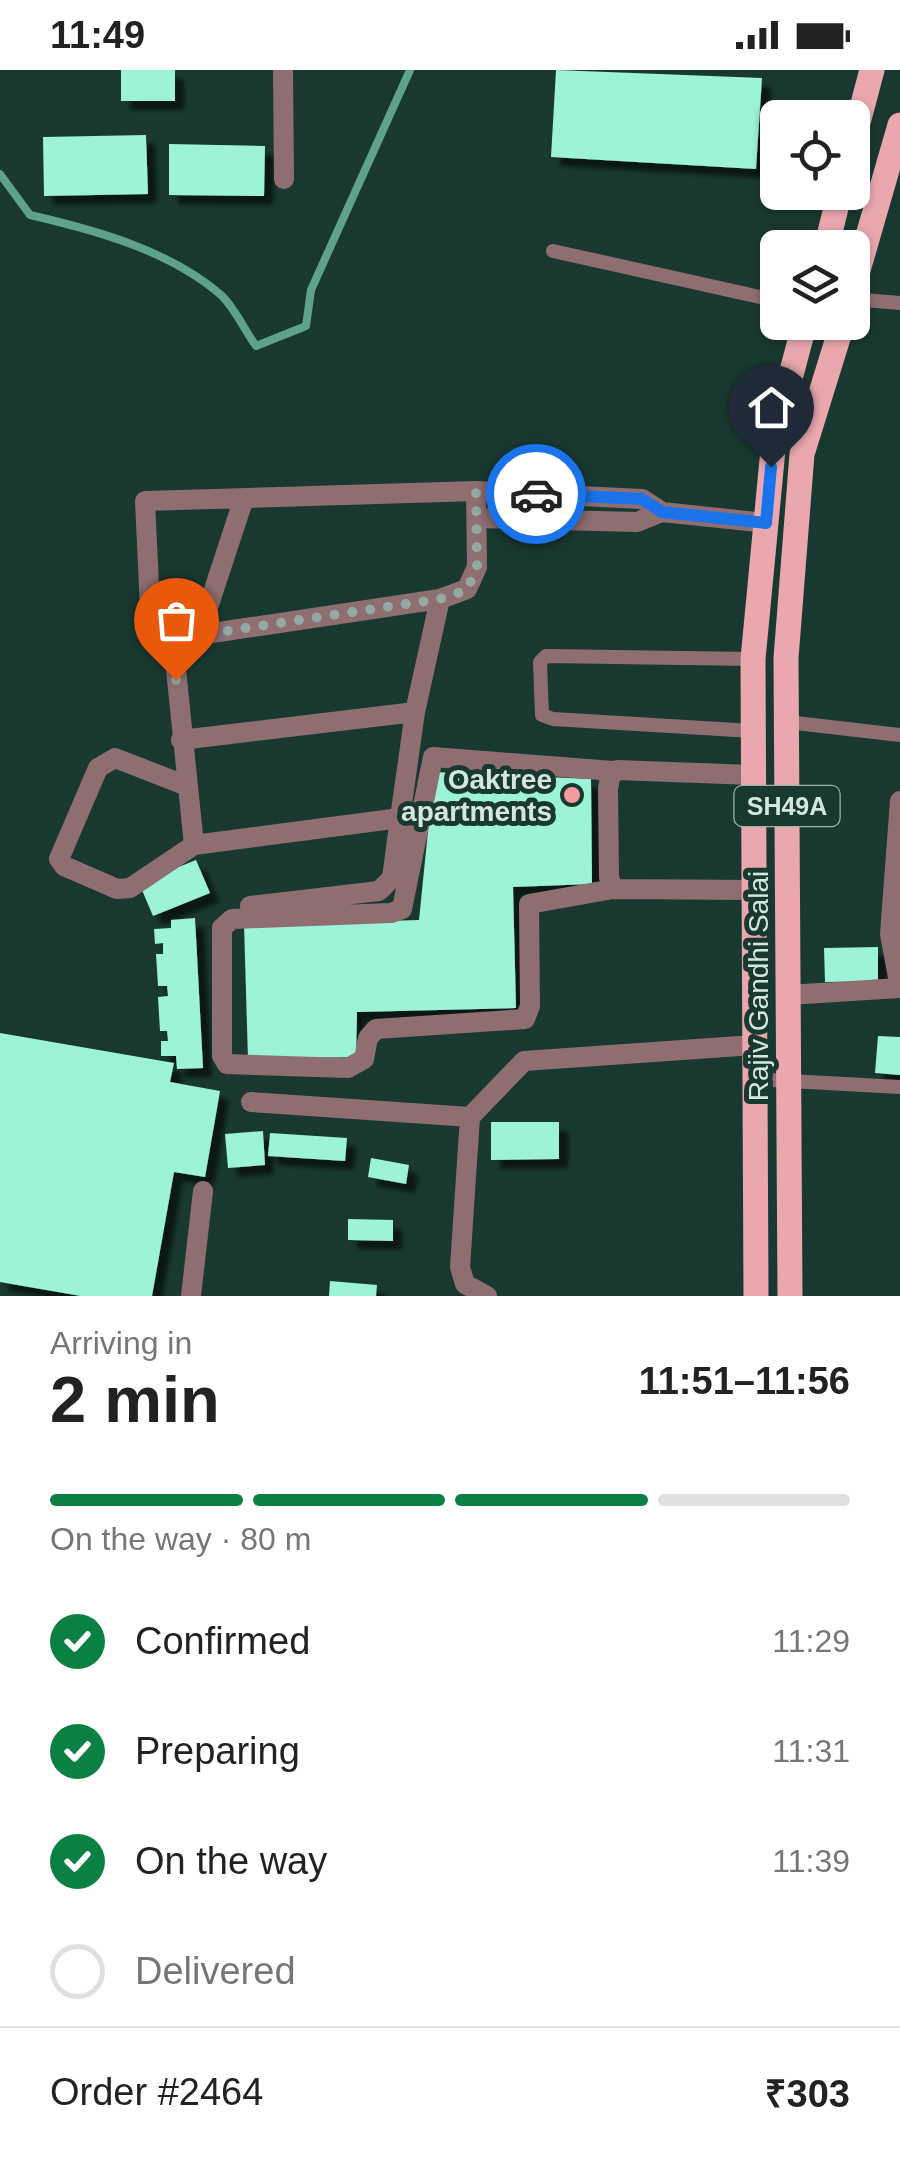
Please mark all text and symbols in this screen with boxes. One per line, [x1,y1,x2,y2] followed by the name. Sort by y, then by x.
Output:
[50,14,145,56] text: 11:49
[760,100,870,340] map controls
[760,100,870,210] button: locate
[760,230,870,340] button: layers
[729,365,814,468] pin
[744,380,799,435] icon: home
[486,444,586,544] courier
[509,467,564,522] icon: car
[134,578,219,681] pin
[149,593,204,648] icon: bag
[401,764,552,827] place label: Oaktree apartments
[561,784,583,806] marker: Oaktree apartments
[734,786,840,826] road number: SH49A
[743,871,774,1101] street label: Rajiv Gandhi Salai
[50,1325,192,1361] text: Arriving in
[639,1360,850,1402] text: 11:51–11:56
[50,1363,220,1436] text: 2 min
[50,1521,311,1557] text: On the way · 80 m
[50,1614,105,1669] icon: check
[135,1620,310,1662] text: Confirmed
[772,1623,850,1659] text: 11:29
[50,1724,105,1779] icon: check
[135,1730,300,1772] text: Preparing
[772,1733,850,1769] text: 11:31
[50,1834,105,1889] icon: check
[135,1840,327,1882] text: On the way
[772,1843,850,1879] text: 11:39
[135,1950,296,1992] text: Delivered
[50,2071,263,2113] text: Order #2464
[765,2073,850,2115] text: ₹303

